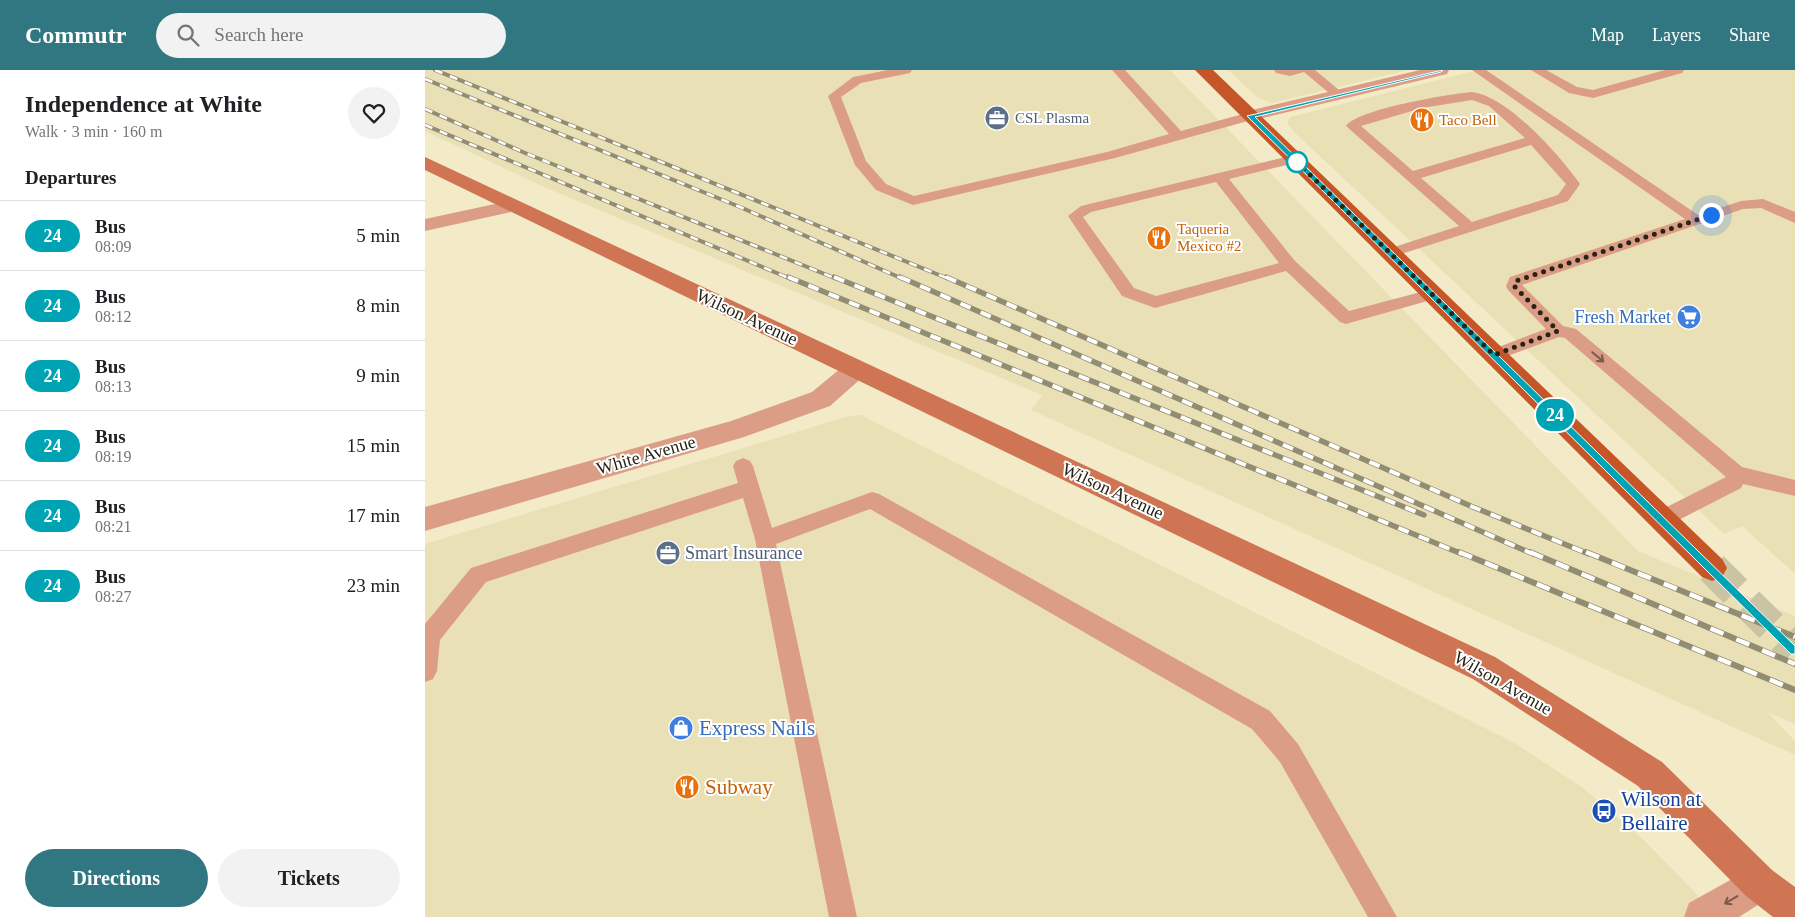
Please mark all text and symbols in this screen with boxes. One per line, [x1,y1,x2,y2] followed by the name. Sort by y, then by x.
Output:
[156,13,506,58] search box
[174,21,202,49] icon: search
[25,22,126,48] text: Commutr
[214,24,303,45] text: Search here
[1591,25,1624,45] text: Map
[1652,25,1701,45] text: Layers
[1729,25,1770,45] text: Share
[348,87,400,139] button: heart
[25,91,262,117] text: Independence at White
[984,105,1010,131] office icon: CSL Plasma
[1409,107,1435,133] restaurant icon: Taco Bell
[1015,110,1089,126] place label: CSL Plasma
[1439,112,1497,128] place label: Taco Bell
[25,123,162,140] text: Walk · 3 min · 160 m
[1286,151,1308,173] unlabelled marker
[25,167,116,188] text: Departures
[1699,203,1724,228] your location
[95,216,126,237] text: Bus
[1177,221,1242,254] place label: Taqueria Mexico #2
[356,225,400,246] text: 5 min
[1146,225,1172,251] restaurant icon: Taqueria Mexico #2
[44,226,62,246] text: 24
[95,238,131,255] text: 08:09
[693,285,801,349] street label: Wilson Avenue
[95,286,126,307] text: Bus
[356,295,400,316] text: 8 min
[44,296,62,316] text: 24
[1676,304,1702,330] supermarket icon: Fresh Market
[1575,307,1671,327] place label: Fresh Market
[95,308,131,325] text: 08:12
[1592,351,1605,363] one-way arrow
[95,356,126,377] text: Bus
[356,365,400,386] text: 9 min
[44,366,62,386] text: 24
[95,378,131,395] text: 08:13
[1533,399,1577,431] line badge: 24
[1546,405,1564,425] text: 24
[95,426,126,447] text: Bus
[594,431,698,479] street label: White Avenue
[347,435,400,456] text: 15 min
[44,436,62,456] text: 24
[95,448,131,465] text: 08:19
[1059,459,1167,523] street label: Wilson Avenue
[95,496,126,517] text: Bus
[347,505,400,526] text: 17 min
[44,506,62,526] text: 24
[95,518,131,535] text: 08:21
[655,540,681,566] office icon: Smart Insurance
[685,543,802,563] place label: Smart Insurance
[95,566,126,587] text: Bus
[347,575,400,596] text: 23 min
[44,576,62,596] text: 24
[95,588,131,605] text: 08:27
[1451,647,1555,719] street label: Wilson Avenue
[668,715,694,741] shop icon: Express Nails
[699,716,815,740] place label: Express Nails
[674,774,700,800] restaurant icon: Subway
[705,775,773,799] place label: Subway
[1621,787,1701,835] place label: Wilson at Bellaire
[1591,798,1617,824] bus stop icon: Wilson at Bellaire
[25,849,208,907] button: Directions
[218,849,400,907] button: Tickets
[1725,896,1739,906] one-way arrow

